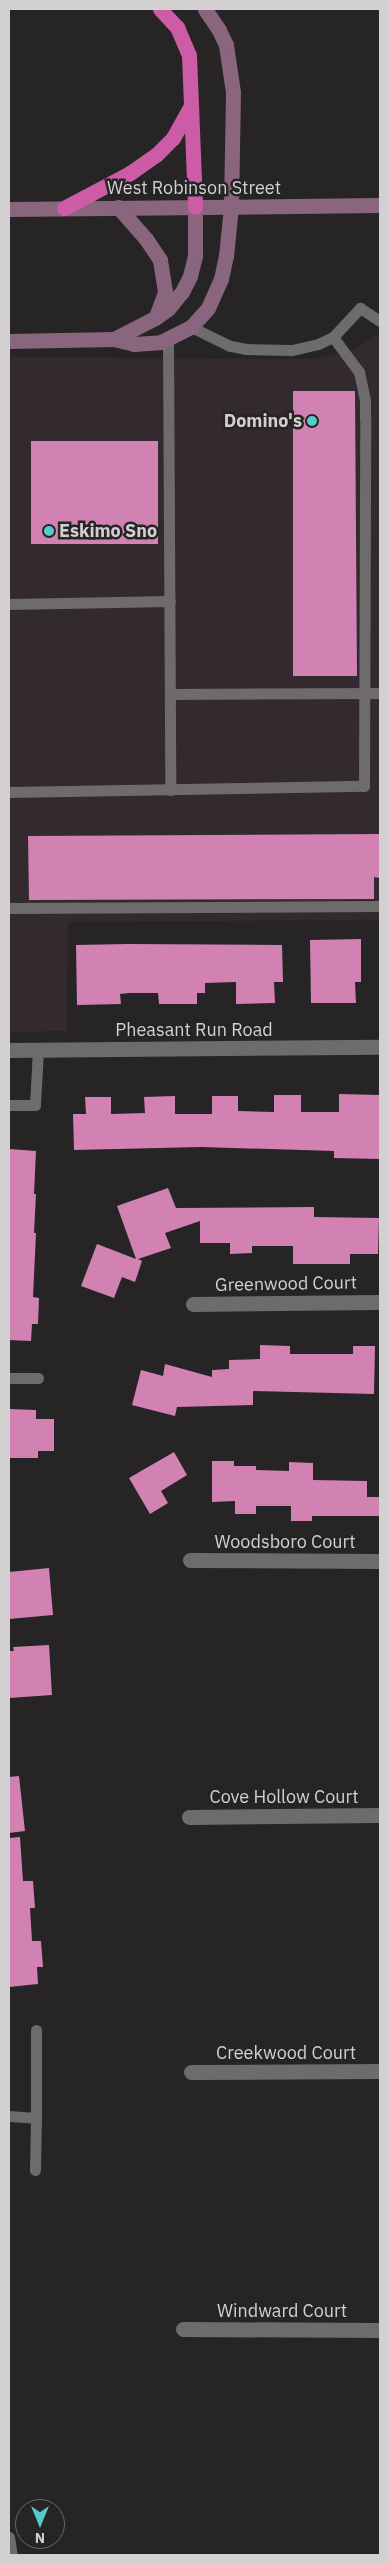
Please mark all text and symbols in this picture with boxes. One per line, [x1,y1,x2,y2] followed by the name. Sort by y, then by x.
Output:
[107,177,281,199] street label: West Robinson Street
[224,410,302,432] place label: Domino's
[306,415,318,427] marker: Domino's
[59,520,157,542] place label: Eskimo Sno
[43,525,55,537] marker: Eskimo Sno
[115,1019,273,1041] street label: Pheasant Run Road
[215,1272,357,1296] street label: Greenwood Court
[215,1531,355,1553] street label: Woodsboro Court
[209,1786,359,1808] street label: Cove Hollow Court
[216,2042,356,2064] street label: Creekwood Court
[217,2300,347,2322] street label: Windward Court
[15,2499,65,2549] north arrow
[35,2529,45,2547] text: N

